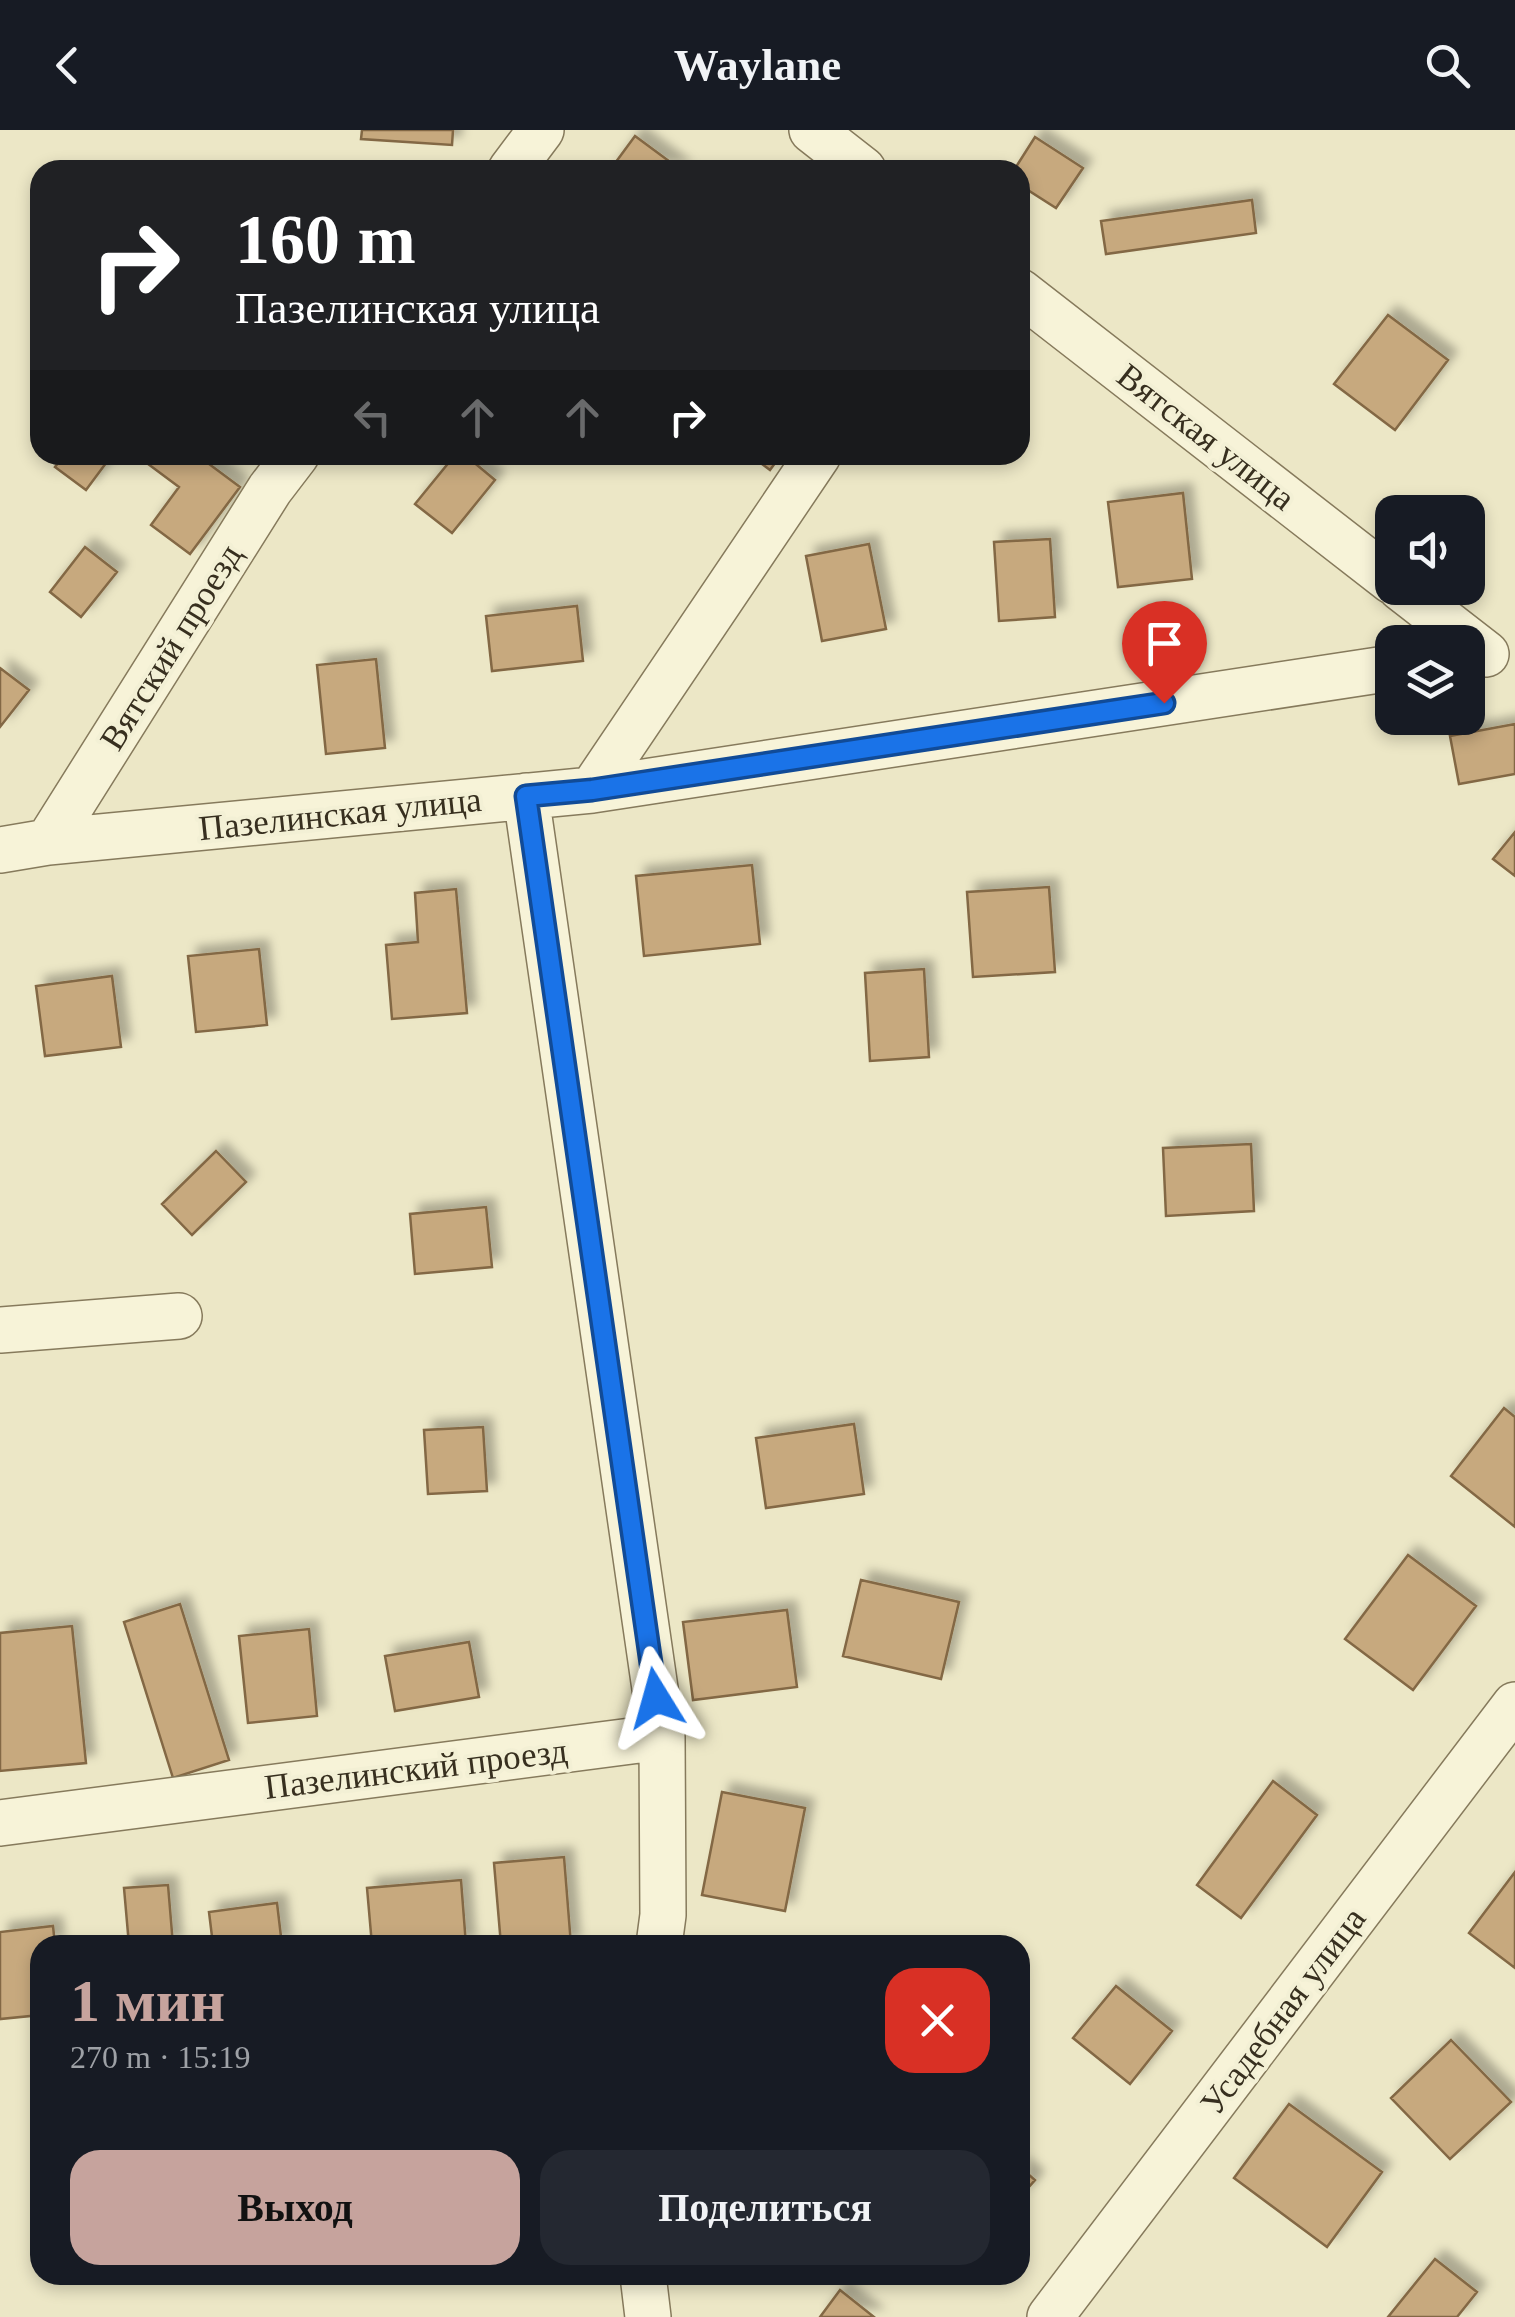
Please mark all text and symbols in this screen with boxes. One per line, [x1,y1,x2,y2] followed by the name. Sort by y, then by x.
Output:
[40,38,95,93] icon: back
[1420,38,1475,93] icon: search
[674,40,841,90] text: Waylane
[70,200,200,330] icon: right
[235,201,416,278] text: 160 m
[235,283,600,333] text: Пазелинская улица
[1110,356,1303,519] street label: Вятская улица
[345,390,400,445] icon: left
[450,390,505,445] icon: ahead
[555,390,610,445] icon: ahead
[660,390,715,445] icon: right
[1375,495,1485,735] map controls
[1375,495,1485,605] button: sound
[92,537,250,757] street label: Вятский проезд
[1122,601,1207,704] pin
[1137,616,1192,671] icon: arrive
[1375,625,1485,735] button: layers
[197,780,484,848] street label: Пазелинская улица
[604,1646,708,1750] position arrow
[262,1731,570,1807] street label: Пазелинский проезд
[1193,1900,1374,2122] street label: Усадебная улица
[70,1968,225,2034] text: 1 мин
[885,1968,990,2073] button: close
[70,2039,250,2075] text: 270 m · 15:19
[70,2150,520,2265] button: Выход
[540,2150,990,2265] button: Поделиться

